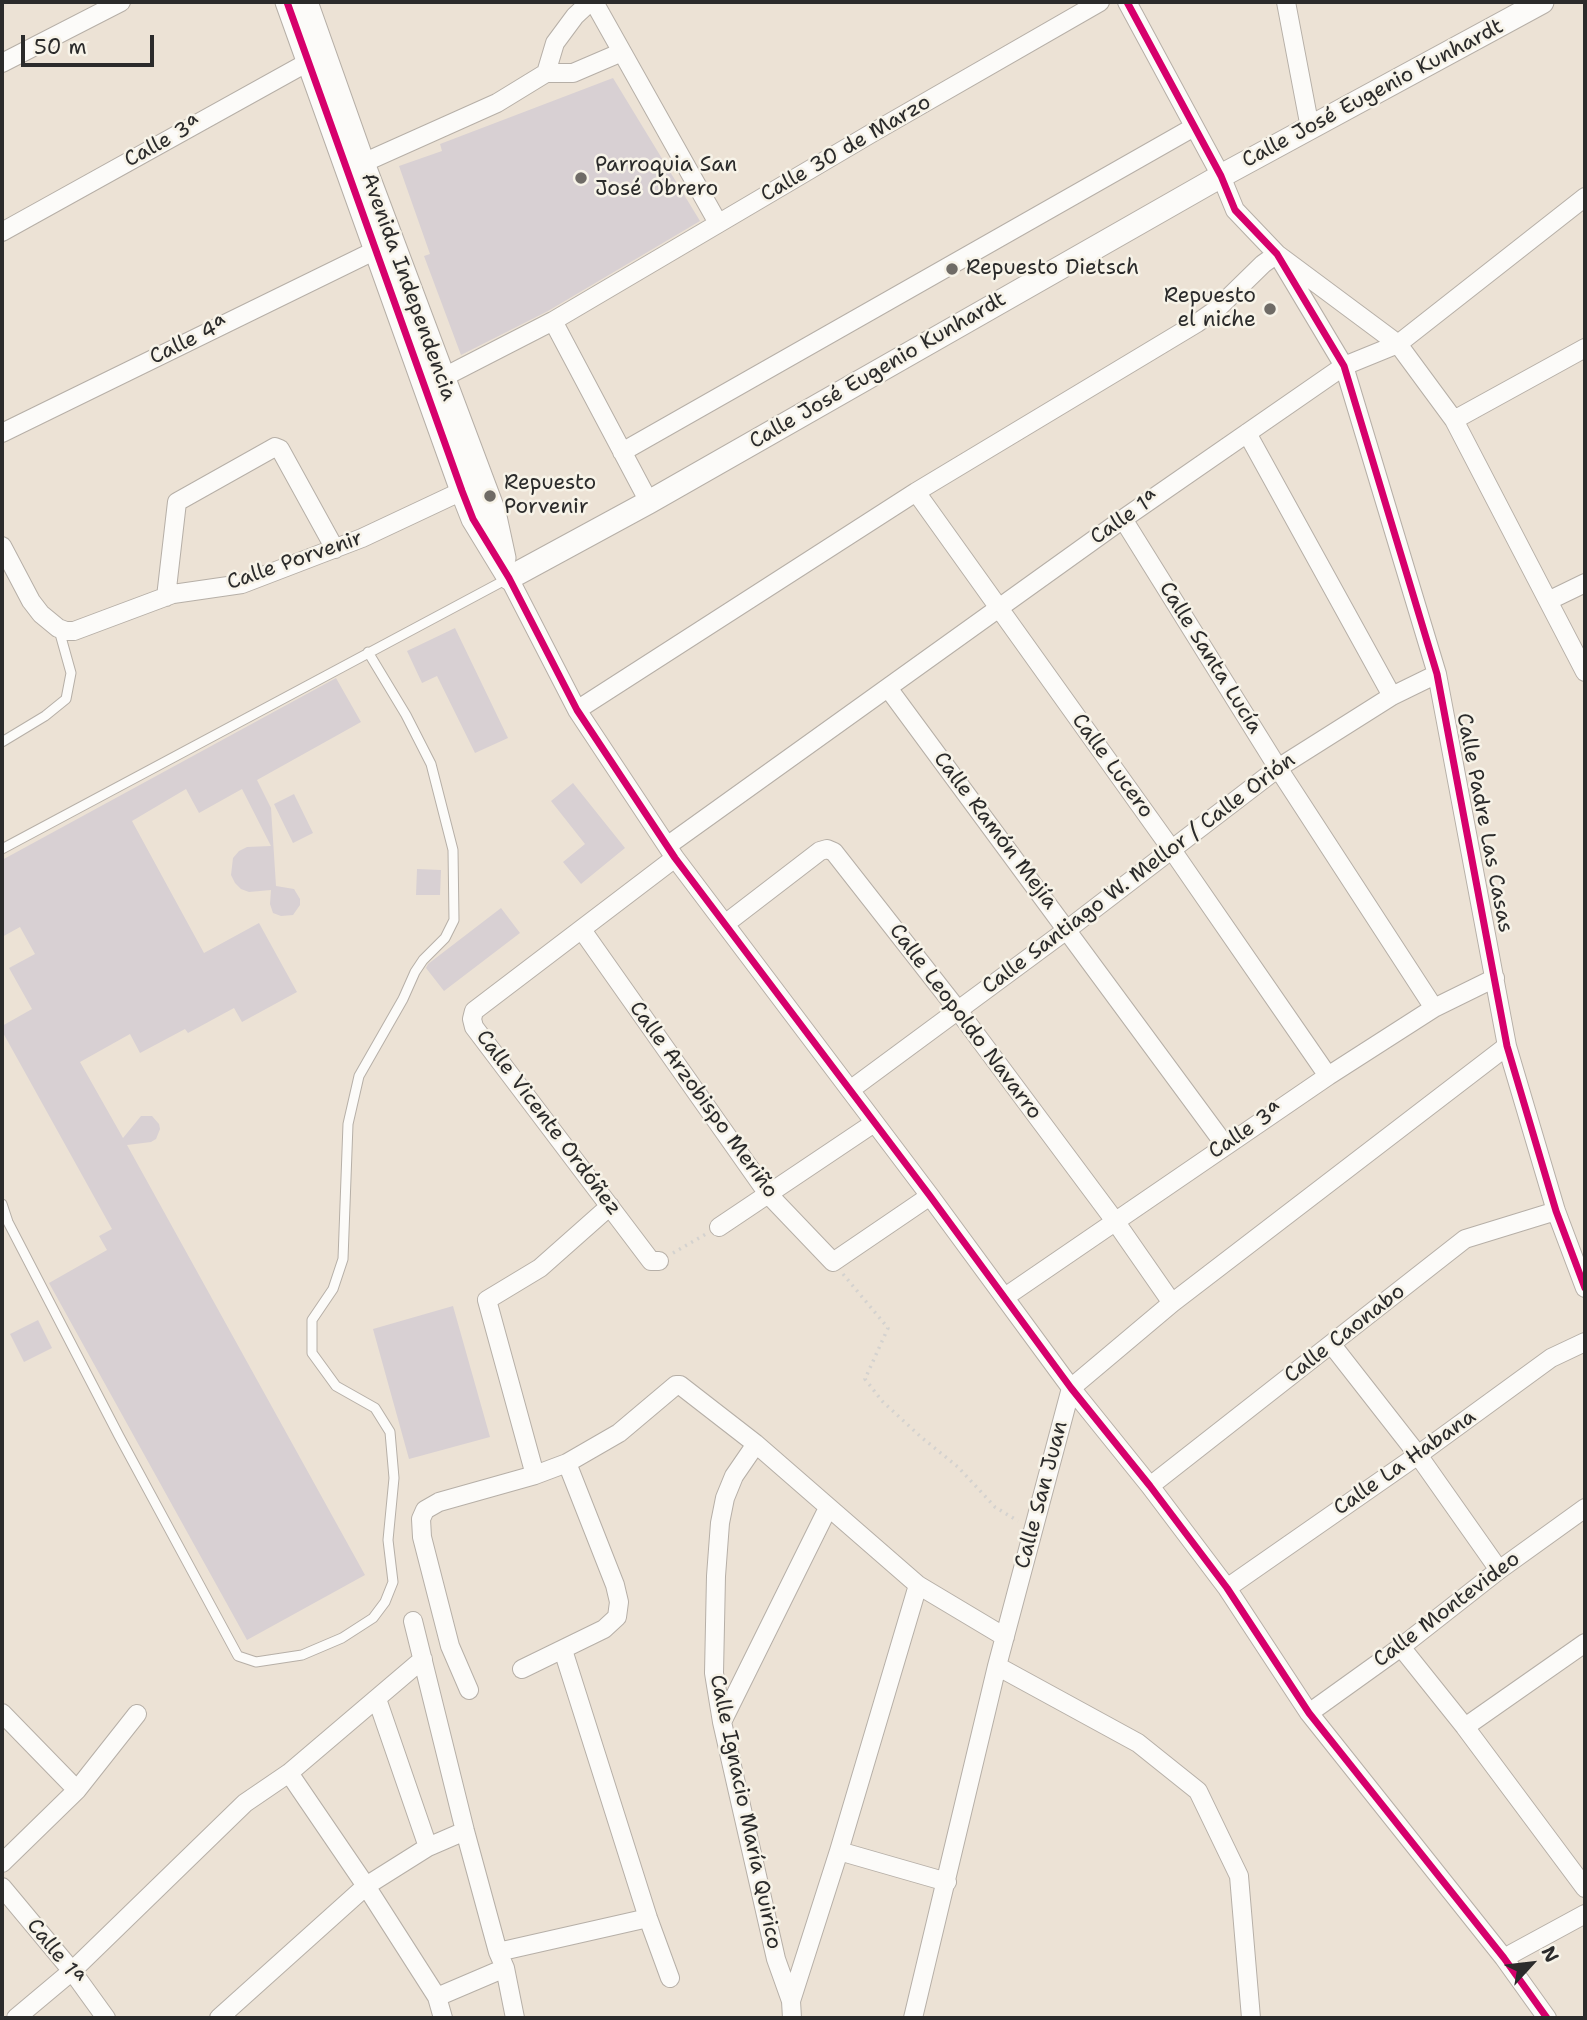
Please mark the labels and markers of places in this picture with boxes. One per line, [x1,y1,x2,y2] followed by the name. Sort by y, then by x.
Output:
[595,153,737,203] place label: Parroquia San José Obrero
[573,170,589,186] marker: Parroquia San José Obrero
[966,256,1139,282] place label: Repuesto Dietsch
[944,261,960,277] marker: Repuesto Dietsch
[1164,284,1256,334] place label: Repuesto el niche
[1262,301,1278,317] marker: Repuesto el niche
[504,471,596,521] place label: Repuesto Porvenir
[482,488,498,504] marker: Repuesto Porvenir

